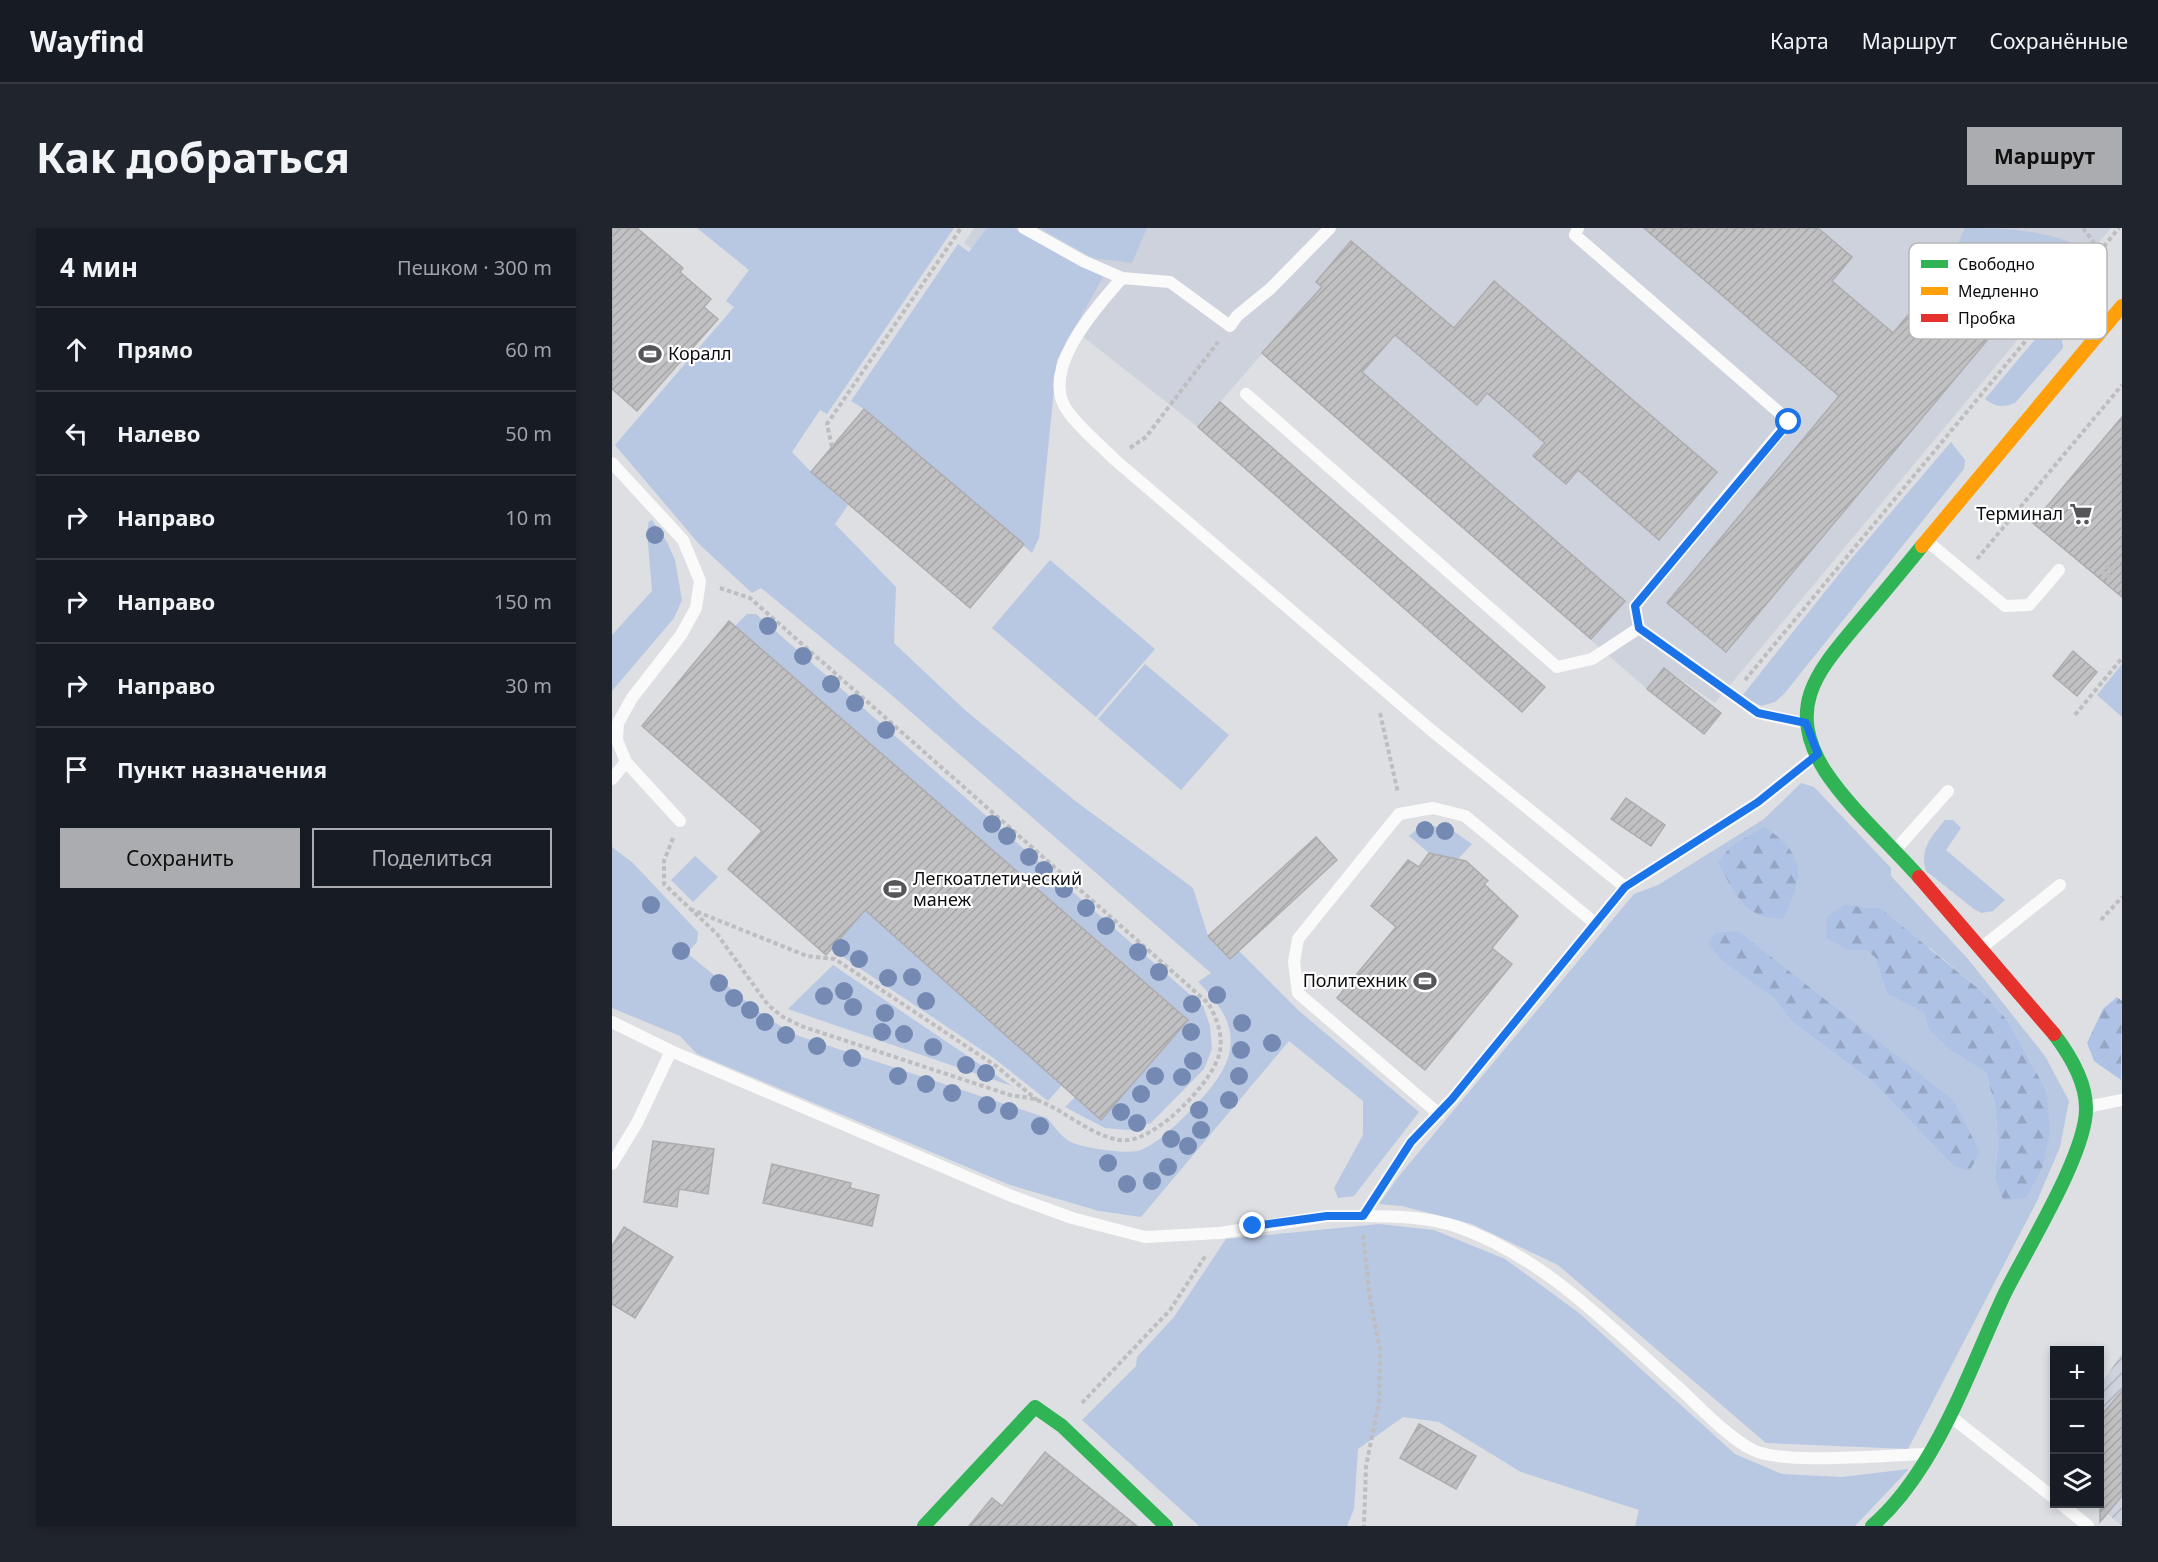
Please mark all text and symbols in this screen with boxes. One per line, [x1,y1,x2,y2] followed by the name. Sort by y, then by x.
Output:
[30,22,144,60] text: Wayfind
[1770,27,1829,55] text: Карта
[1862,27,1957,55] text: Маршрут
[1990,27,2128,55] text: Сохранённые
[1967,127,2122,185] button: Маршрут
[36,128,350,185] text: Как добраться
[1909,243,2107,339] legend
[60,249,138,285] text: 4 мин
[1958,253,2035,275] text: Свободно
[397,254,552,281] text: Пешком · 300 m
[1958,280,2039,302] text: Медленно
[1958,307,2016,329] text: Пробка
[60,333,93,366] icon: ahead
[117,334,193,364] text: Прямо
[505,336,552,363] text: 60 m
[637,341,663,367] sports icon: Коралл
[668,341,732,365] place label: Коралл
[1775,408,1801,434] route start
[60,417,93,450] icon: left
[117,418,200,448] text: Налево
[505,420,552,447] text: 50 m
[60,501,93,534] icon: right
[1976,501,2063,525] place label: Терминал
[2068,501,2094,527] supermarket icon: Терминал
[117,502,215,532] text: Направо
[505,504,552,531] text: 10 m
[60,585,93,618] icon: right
[117,586,215,616] text: Направо
[494,588,552,615] text: 150 m
[60,669,93,702] icon: right
[117,670,215,700] text: Направо
[505,672,552,699] text: 30 m
[60,753,93,786] icon: arrive
[117,754,327,784] text: Пункт назначения
[60,828,300,888] button: Сохранить
[312,828,552,888] button: Поделиться
[913,866,1082,911] place label: Легкоатлетический манеж
[882,876,908,902] sports icon: Легкоатлетический манеж
[1303,968,1407,992] place label: Политехник
[1412,968,1438,994] sports icon: Политехник
[1239,1212,1265,1238] route end
[2050,1346,2104,1508] map controls
[2050,1346,2104,1400] button: +
[2050,1400,2104,1454] button: −
[2050,1454,2104,1508] button: layers

